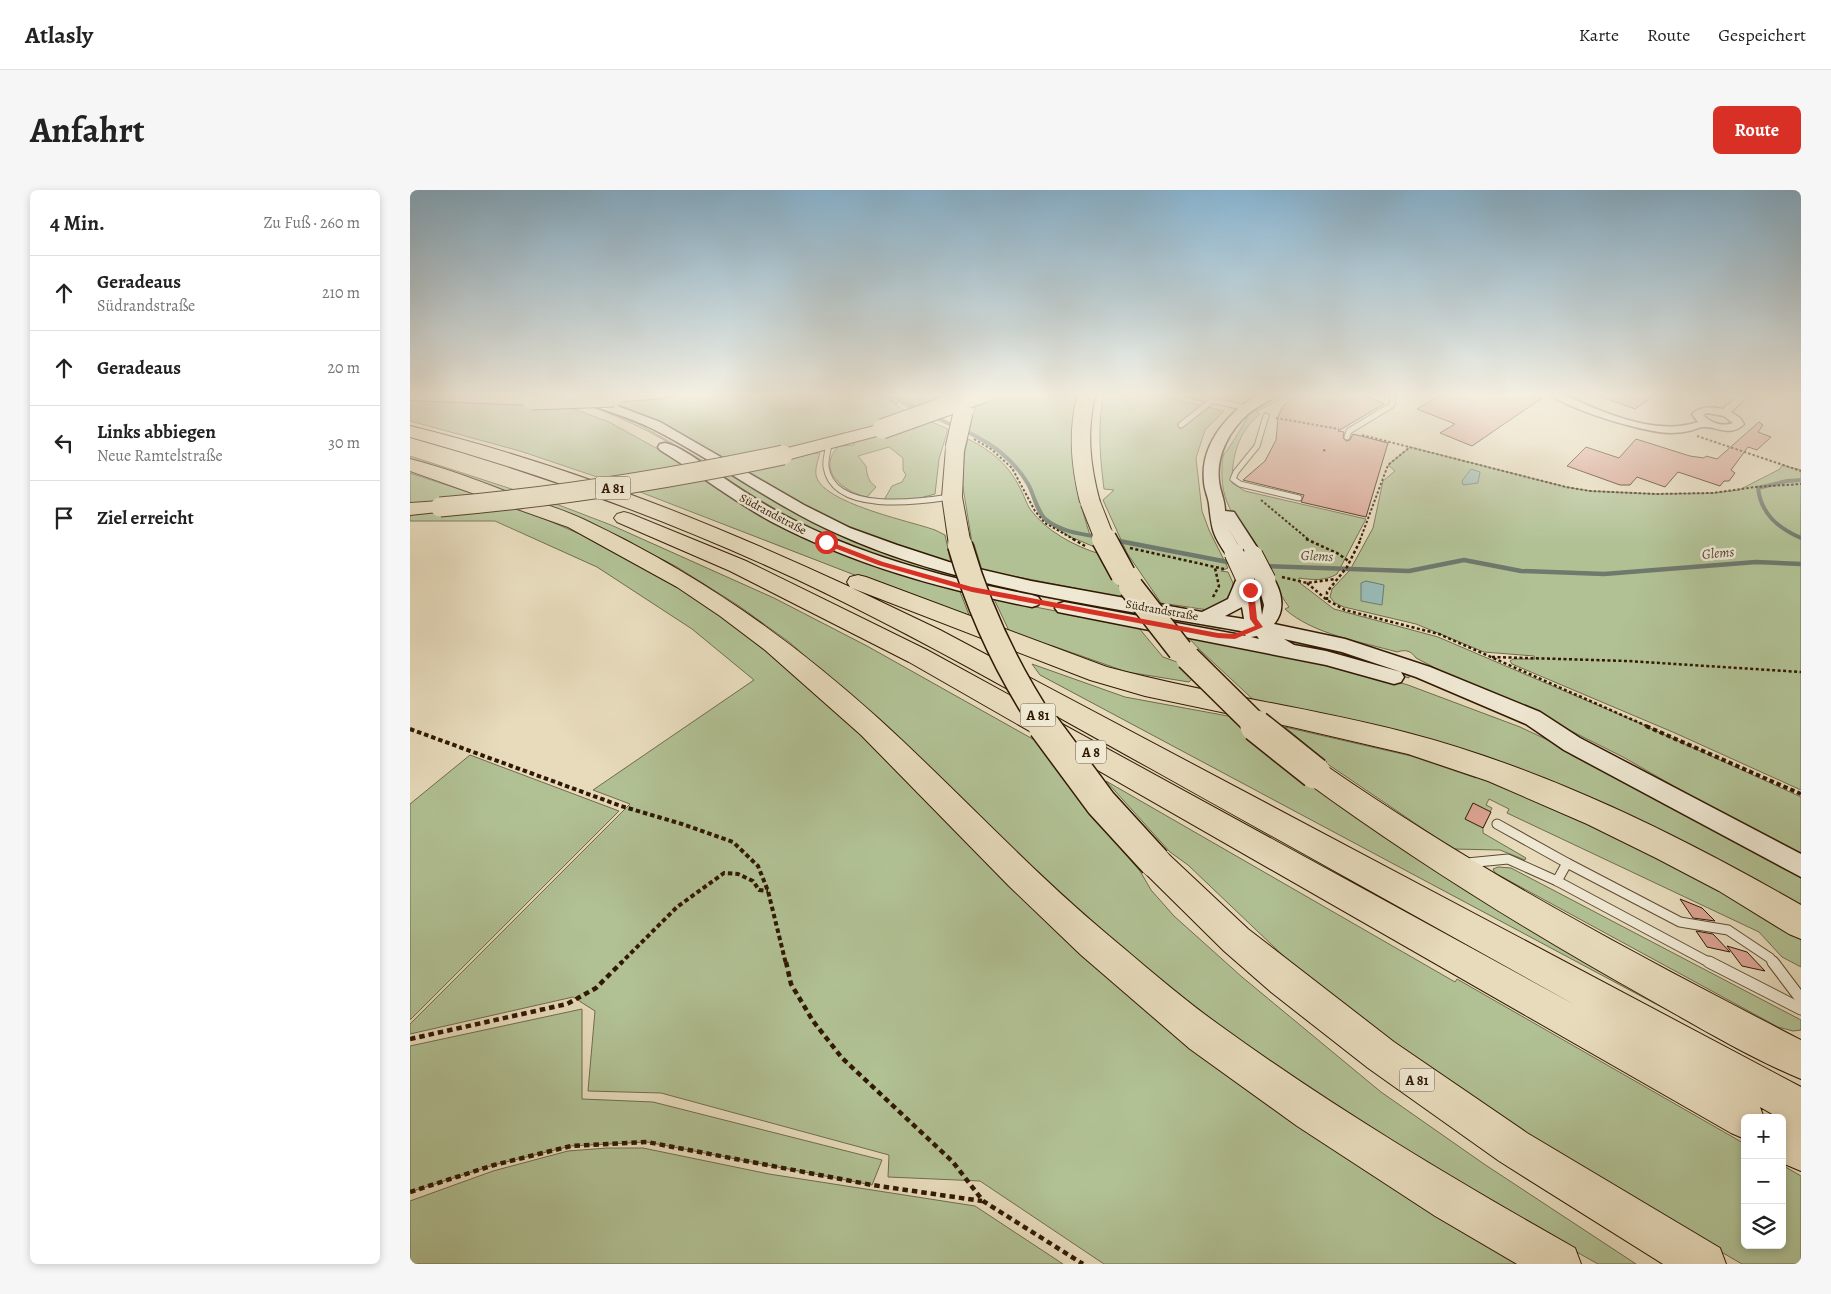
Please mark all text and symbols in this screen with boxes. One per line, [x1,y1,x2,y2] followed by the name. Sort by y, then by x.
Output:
[25,19,93,51] text: Atlasly
[1579,23,1619,47] text: Karte
[1647,23,1690,47] text: Route
[1718,23,1806,47] text: Gespeichert
[30,106,145,154] text: Anfahrt
[1713,106,1801,154] button: Route
[50,209,105,237] text: 4 Min.
[263,212,360,234] text: Zu Fuß · 260 m
[97,269,181,295] text: Geradeaus
[50,279,78,307] icon: ahead
[322,282,360,304] text: 210 m
[97,295,195,317] text: Südrandstraße
[50,354,78,382] icon: ahead
[97,355,181,381] text: Geradeaus
[327,357,360,379] text: 20 m
[97,419,216,445] text: Links abbiegen
[50,429,78,457] icon: left
[328,432,360,454] text: 30 m
[97,445,223,467] text: Neue Ramtelstraße
[596,476,630,500] road number: A 81
[737,490,809,538] street label: Südrandstraße
[50,504,78,532] icon: arrive
[97,505,194,531] text: Ziel erreicht
[815,531,838,554] route start
[1701,542,1735,564] water label: Glems
[1300,546,1334,566] water label: Glems
[1239,579,1262,602] route end
[1124,596,1200,624] street label: Südrandstraße
[1020,704,1056,726] road number: A 81
[1076,740,1106,764] road number: A 8
[1400,1068,1434,1092] road number: A 81
[1741,1114,1786,1249] map controls
[1741,1114,1786,1159] button: +
[1741,1159,1786,1204] button: −
[1741,1204,1786,1249] button: layers

